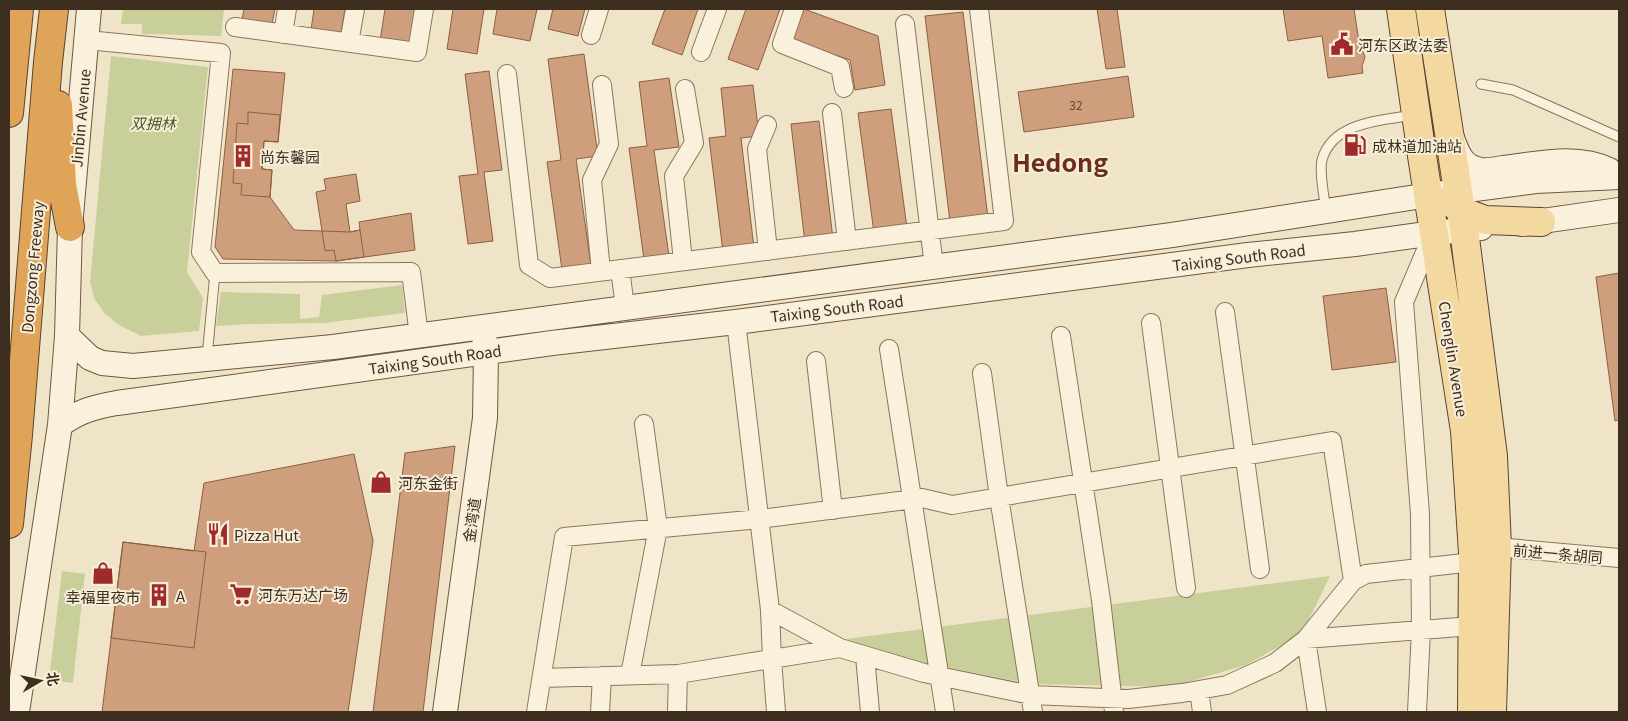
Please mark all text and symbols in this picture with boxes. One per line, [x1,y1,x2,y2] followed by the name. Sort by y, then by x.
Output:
[1329,31,1355,57] public building icon: 河东区政法委
[1358,34,1448,55] place label: 河东区政法委
[65,68,95,168] street label: Jinbin Avenue
[1069,96,1083,113] house number: 32
[130,112,177,133] park label: 双拥林
[1342,132,1368,158] fuel station icon: 成林道加油站
[1372,135,1462,156] place label: 成林道加油站
[230,143,256,169] building icon: 尚东馨园
[1012,143,1108,179] district label: Hedong
[260,146,320,167] place label: 尚东馨园
[16,200,48,334] street label: Dongzong Freeway
[1171,238,1307,276] street label: Taixing South Road
[769,289,905,327] street label: Taixing South Road
[1434,300,1474,418] street label: Chenglin Avenue
[367,339,503,379] street label: Taixing South Road
[368,469,394,495] shop icon: 河东金街
[398,472,458,493] place label: 河东金街
[457,496,485,544] street label: 金湾道
[205,521,231,547] restaurant icon: Pizza Hut
[234,524,299,545] place label: Pizza Hut
[1512,539,1604,567] street label: 前进一条胡同
[90,560,116,586] shop icon: 幸福里夜市
[228,581,254,607] supermarket icon: 河东万达广场
[146,582,172,608] building icon: A
[258,584,348,605] place label: 河东万达广场
[176,585,186,606] place label: A
[65,586,141,607] place label: 幸福里夜市
[15,656,65,706] north arrow
[43,670,65,687] text: 北

